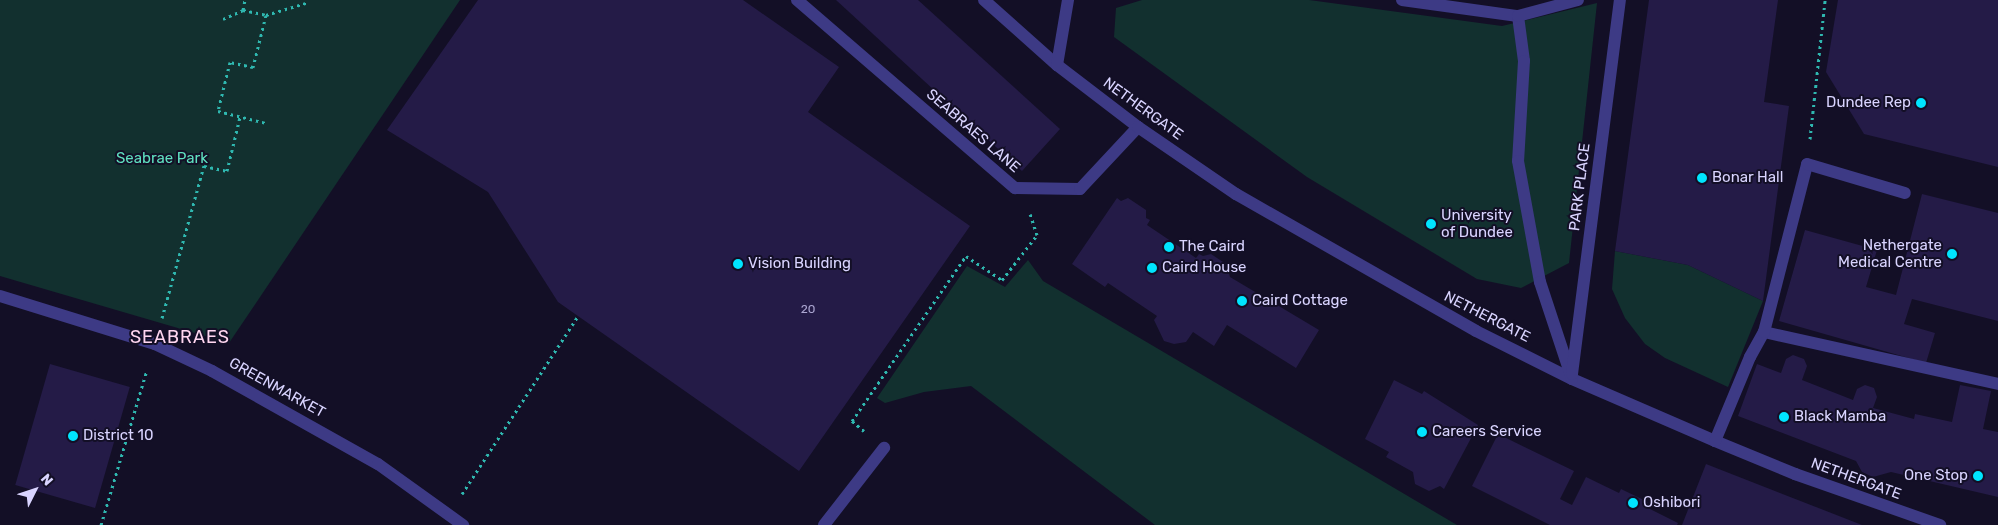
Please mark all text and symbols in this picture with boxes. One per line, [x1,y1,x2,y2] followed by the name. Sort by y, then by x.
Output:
[1099,74,1187,144] street label: NETHERGATE
[922,85,1024,177] street label: SEABRAES LANE
[1826,94,1911,112] place label: Dundee Rep
[1915,97,1927,109] marker: Dundee Rep
[1566,142,1594,232] street label: PARK PLACE
[116,150,208,168] park label: Seabrae Park
[1712,169,1784,187] place label: Bonar Hall
[1696,172,1708,184] marker: Bonar Hall
[1441,206,1513,241] place label: University of Dundee
[1425,218,1437,230] marker: University of Dundee
[1838,236,1942,271] place label: Nethergate Medical Centre
[1179,238,1245,256] place label: The Caird
[1163,241,1175,253] marker: The Caird
[1946,248,1958,260] marker: Nethergate Medical Centre
[748,255,851,273] place label: Vision Building
[732,258,744,270] marker: Vision Building
[1162,259,1246,277] place label: Caird House
[1146,262,1158,274] marker: Caird House
[1441,288,1533,346] street label: NETHERGATE
[1252,292,1348,310] place label: Caird Cottage
[1236,295,1248,307] marker: Caird Cottage
[801,303,815,317] house number: 20
[129,326,231,348] district label: SEABRAES
[226,354,328,422] street label: GREENMARKET
[1794,408,1886,426] place label: Black Mamba
[1778,411,1790,423] marker: Black Mamba
[1432,423,1542,441] place label: Careers Service
[1416,426,1428,438] marker: Careers Service
[83,427,154,445] place label: District 10
[67,430,79,442] marker: District 10
[1809,454,1903,504] street label: NETHERGATE
[10,465,60,515] north arrow
[1904,467,1968,485] place label: One Stop
[37,470,56,489] text: N
[1972,470,1984,482] marker: One Stop
[1643,494,1700,512] place label: Oshibori
[1627,497,1639,509] marker: Oshibori

